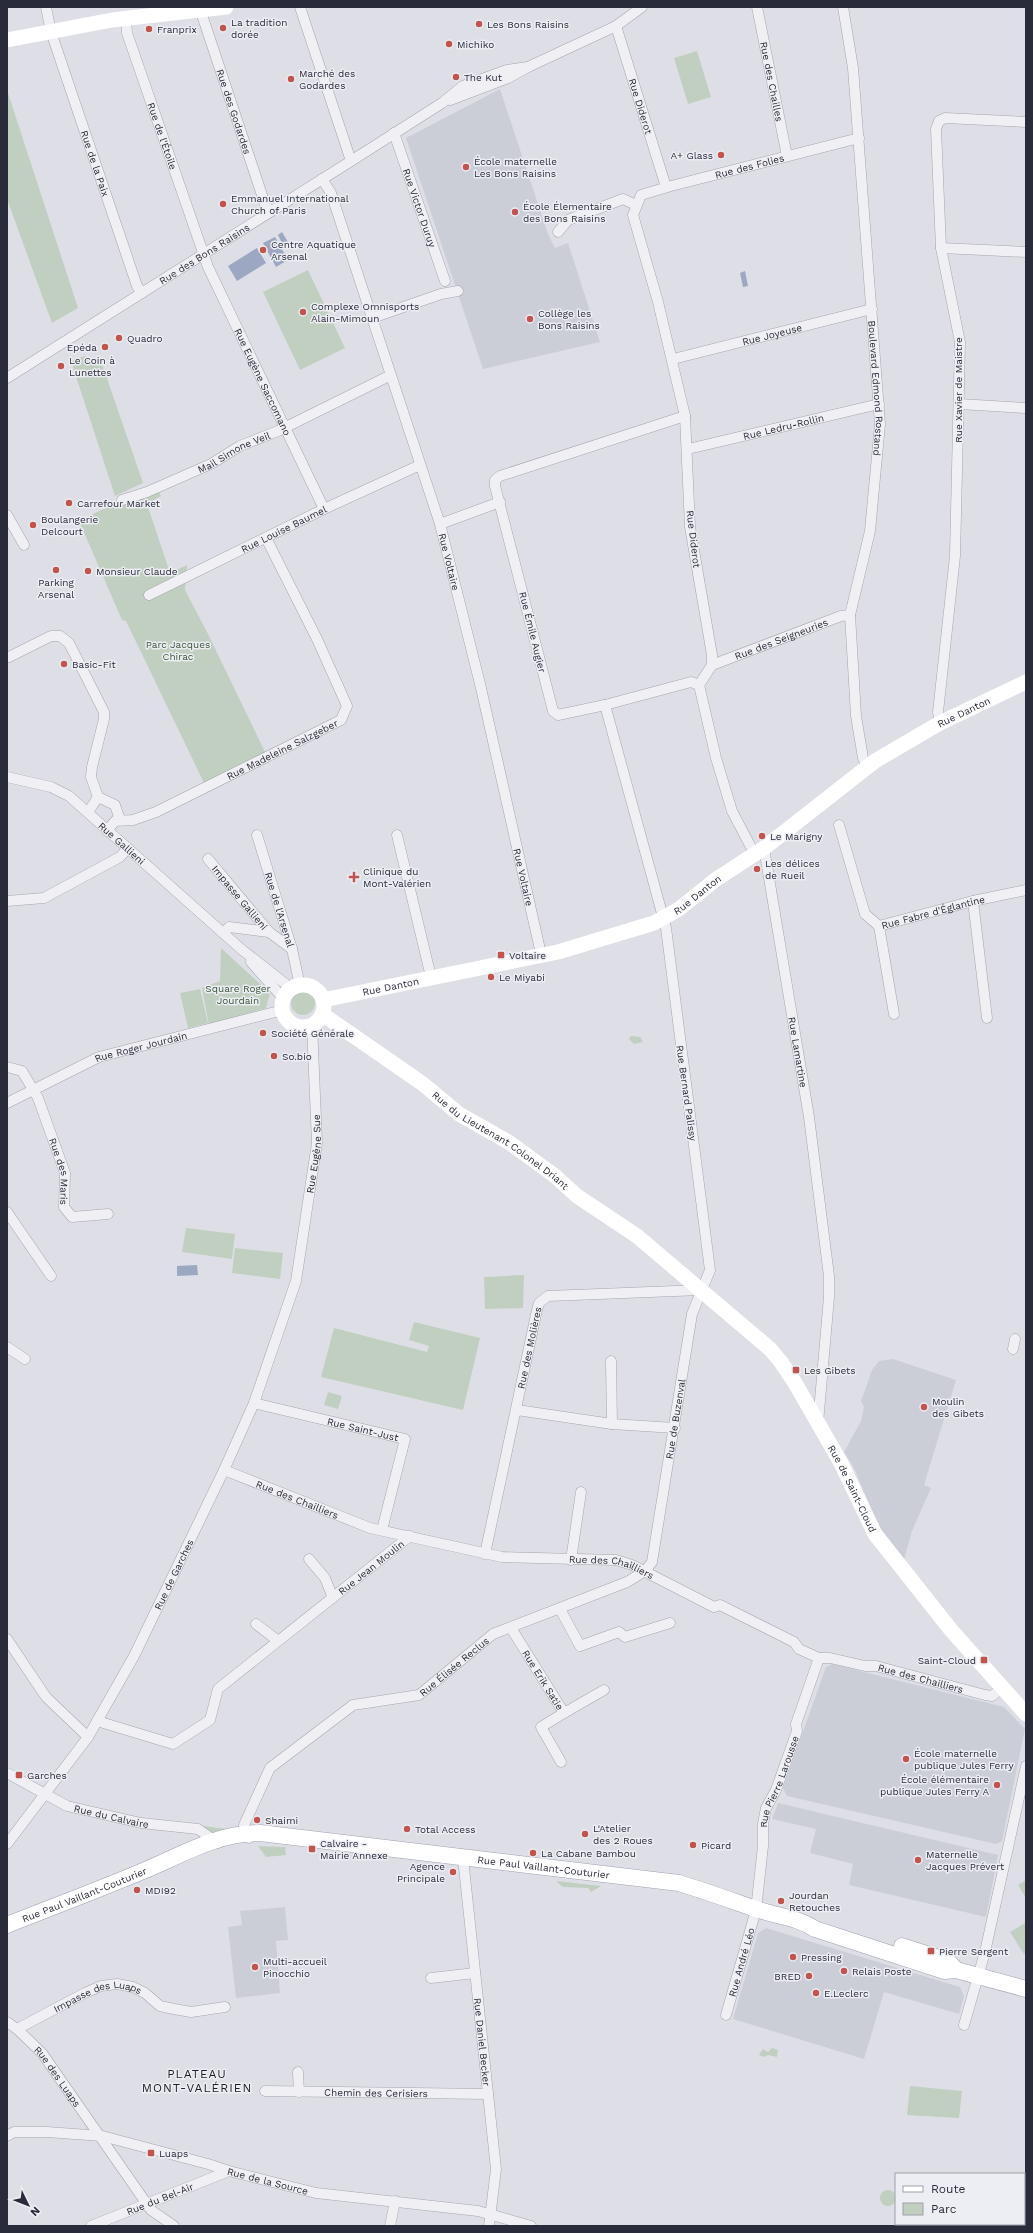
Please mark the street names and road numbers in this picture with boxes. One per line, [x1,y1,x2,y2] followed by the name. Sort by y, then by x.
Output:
[758,41,785,123] street label: Rue des Chailles
[214,68,253,156] street label: Rue des Godardes
[627,77,655,136] street label: Rue Diderot
[145,101,179,171] street label: Rue de l'Étoile
[79,129,111,198] street label: Rue de la Paix
[714,152,785,181] street label: Rue des Folies
[401,167,438,250] street label: Rue Victor Duruy
[157,222,251,287] street label: Rue des Bons Raisins
[866,320,885,456] street label: Boulevard Edmond Rostand
[741,322,803,347] street label: Rue Joyeuse
[232,327,293,437] street label: Rue Eugène Saccomano
[953,337,964,443] street label: Rue Xavier de Maistre
[742,412,825,442] street label: Rue Ledru-Rollin
[196,430,272,475] street label: Mail Simone Veil
[239,504,328,555] street label: Rue Louise Baumel
[685,510,703,569] street label: Rue Diderot
[436,532,461,592] street label: Rue Voltaire
[517,591,548,674] street label: Rue Émile Augier
[733,616,830,662] street label: Rue des Seigneuries
[936,695,992,730] street label: Rue Danton
[225,717,340,782] street label: Rue Madeleine Salzgeber
[96,820,147,867] street label: Rue Gallieni
[511,847,535,907] street label: Rue Voltaire
[210,863,270,932] street label: Impasse Gallieni
[263,871,296,949] street label: Rue de l'Arsenal
[672,873,723,917] street label: Rue Danton
[880,894,986,931] street label: Rue Fabre d'Églantine
[362,976,420,998] street label: Rue Danton
[786,1016,809,1089] street label: Rue Lamartine
[93,1030,188,1064] street label: Rue Roger Jourdain
[674,1044,699,1142] street label: Rue Bernard Palissy
[430,1089,571,1192] street label: Rue du Lieutenant Colonel Driant
[304,1114,323,1194] street label: Rue Eugène Sue
[47,1136,70,1205] street label: Rue des Maris
[515,1305,544,1390] street label: Rue des Molières
[664,1378,687,1460] street label: Rue de Buzenval
[326,1416,400,1443] street label: Rue Saint-Just
[826,1443,878,1534] street label: Rue de Saint-Cloud
[254,1478,340,1521] street label: Rue des Chailliers
[152,1538,196,1612] street label: Rue de Garches
[336,1538,406,1597] street label: Rue Jean Moulin
[569,1554,656,1581] street label: Rue des Chailliers
[417,1635,491,1698] street label: Rue Élisée Reclus
[520,1648,566,1712] street label: Rue Erik Satie
[877,1662,964,1695] street label: Rue des Chailliers
[758,1734,801,1827] street label: Rue Pierre Larousse
[73,1803,149,1830] street label: Rue du Calvaire
[477,1854,610,1881] street label: Rue Paul Vaillant-Couturier
[20,1865,148,1925] street label: Rue Paul Vaillant-Couturier
[727,1926,757,1998] street label: Rue André Léo
[52,1979,144,2015] street label: Impasse des Luaps
[472,1997,492,2087] street label: Rue Daniel Becker
[32,2044,83,2109] street label: Rue des Luaps
[324,2087,428,2099] street label: Chemin des Cerisiers
[226,2166,310,2197] street label: Rue de la Source
[125,2181,195,2217] street label: Rue du Bel-Air

